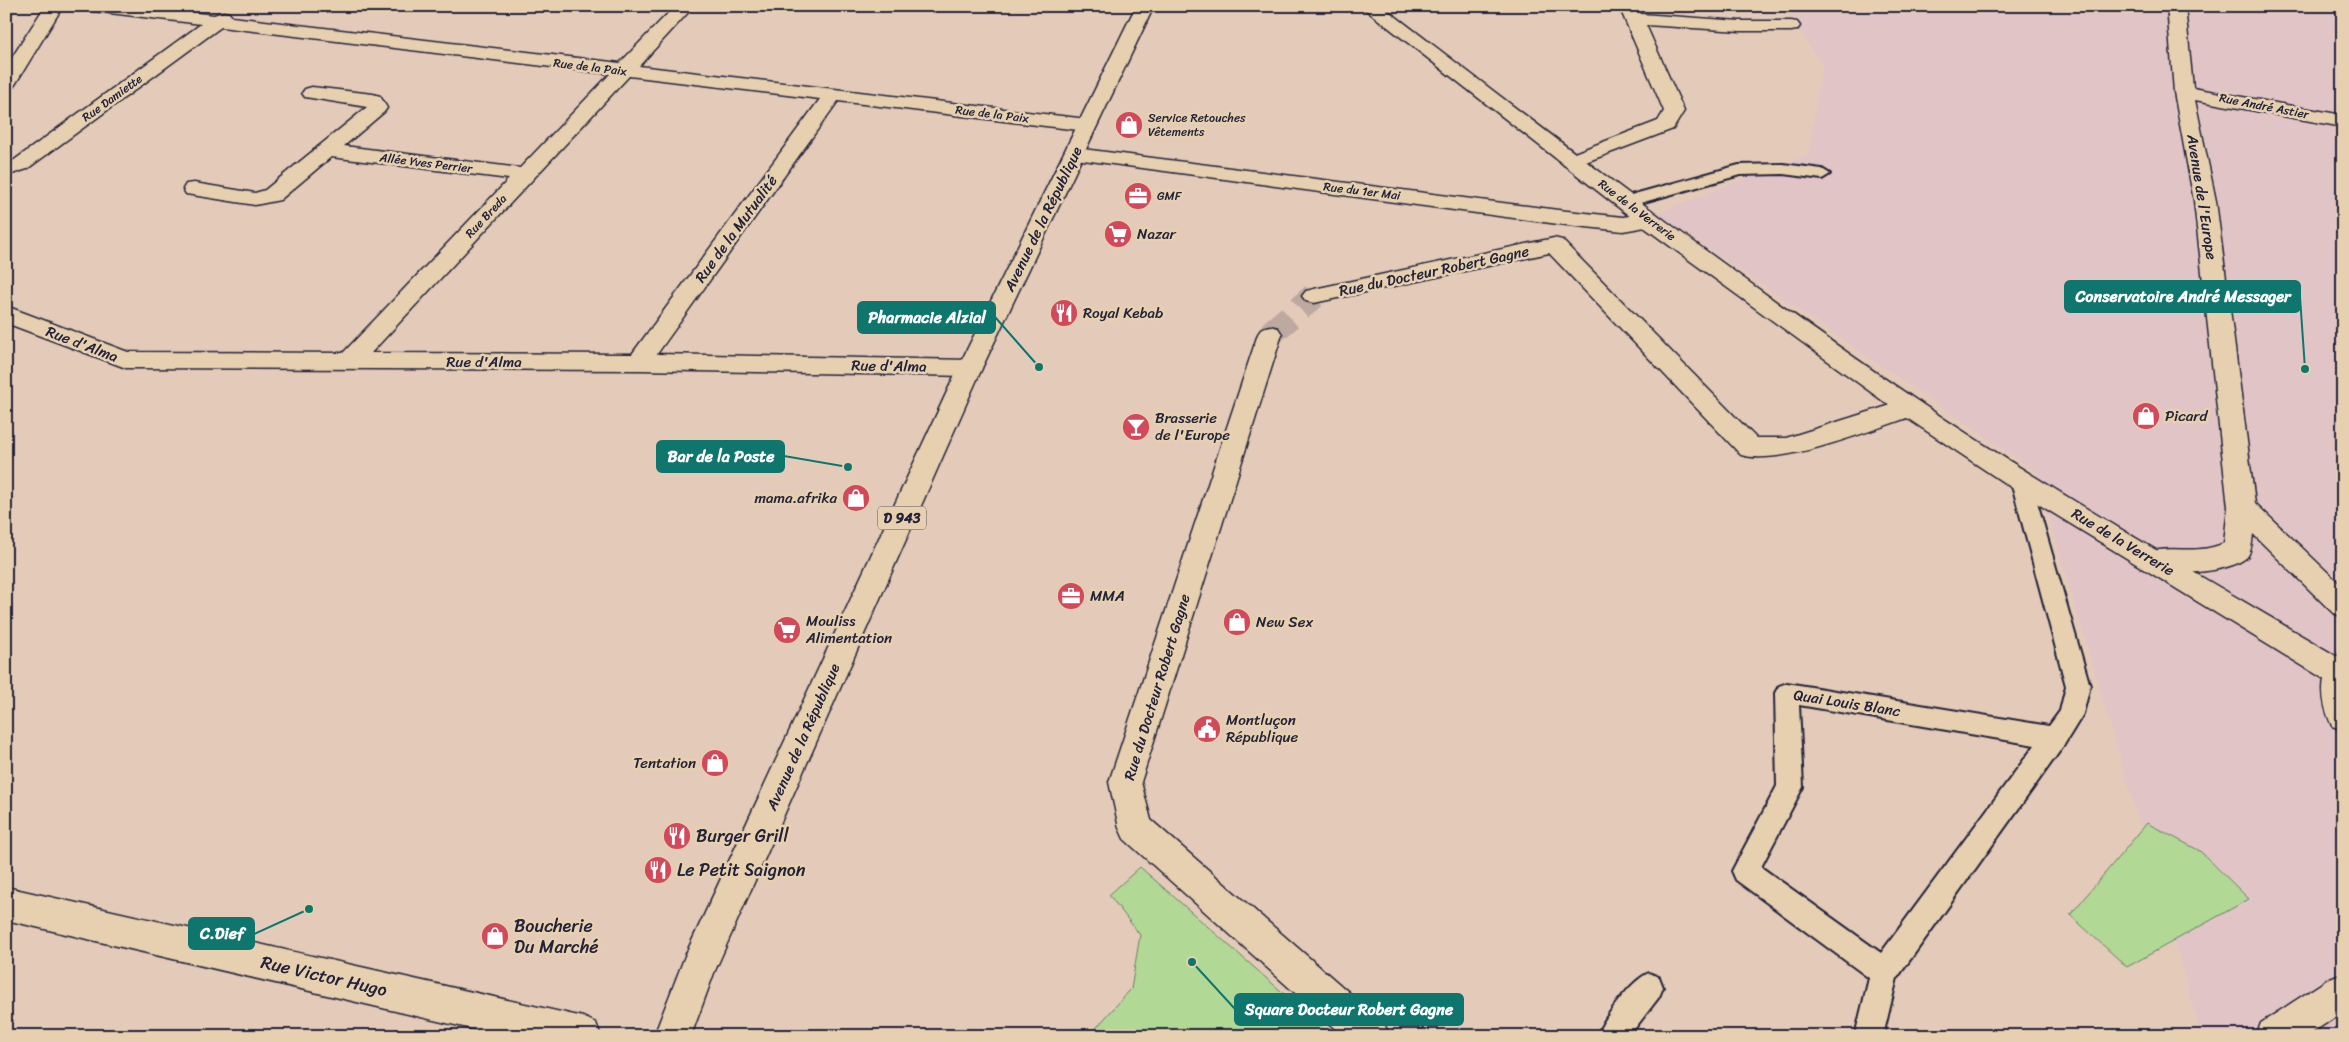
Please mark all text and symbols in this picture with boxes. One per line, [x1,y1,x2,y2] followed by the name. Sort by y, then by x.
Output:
[552,52,629,83] street label: Rue de la Paix
[77,68,147,128] street label: Rue Damiette
[2217,87,2312,126] street label: Rue André Astier
[954,99,1031,130] street label: Rue de la Paix
[1148,107,1246,143] place label: Service Retouches Vêtements
[1114,110,1144,140] shop icon: Service Retouches Vêtements
[2179,131,2225,262] street label: Avenue de l'Europe
[996,142,1089,297] street label: Avenue de la République
[377,146,475,180] street label: Allée Yves Perrier
[688,169,784,288] street label: Rue de la Mutualité
[1593,173,1681,247] street label: Rue de la Verrerie
[1322,175,1402,207] street label: Rue du 1er Mai
[1123,181,1153,211] office icon: GMF
[1157,185,1183,207] place label: GMF
[460,189,512,243] street label: Rue Breda
[1103,219,1133,249] supermarket icon: Nazar
[1137,221,1177,247] place label: Nazar
[1336,238,1532,304] street label: Rue du Docteur Robert Gagne
[2065,281,2300,312] callout: Conservatoire André Messager
[2074,282,2292,311] text: Conservatoire André Messager
[1049,298,1079,328] restaurant icon: Royal Kebab
[1083,300,1163,326] place label: Royal Kebab
[858,302,995,333] callout: Pharmacie Alzial
[868,303,987,332] text: Pharmacie Alzial
[42,318,122,370] street label: Rue d'Alma
[446,349,522,375] street label: Rue d'Alma
[851,352,927,380] street label: Rue d'Alma
[2131,401,2161,431] shop icon: Picard
[2165,403,2208,429] place label: Picard
[1155,405,1230,448] place label: Brasserie de l'Europe
[1121,412,1151,442] bar icon: Brasserie de l'Europe
[657,441,784,472] callout: Bar de la Poste
[668,442,775,471] text: Bar de la Poste
[841,483,871,513] shop icon: mama.afrika
[755,485,837,511] place label: mama.afrika
[2066,501,2180,583] street label: Rue de la Verrerie
[878,506,926,530] road number: D 943
[1056,581,1086,611] office icon: MMA
[1090,583,1125,609] place label: MMA
[1116,590,1198,784] street label: Rue du Docteur Robert Gagne
[1222,607,1252,637] shop icon: New Sex
[805,608,892,651] place label: Mouliss Alimentation
[1256,609,1314,635] place label: New Sex
[772,615,802,645] supermarket icon: Mouliss Alimentation
[758,659,847,816] street label: Avenue de la République
[1792,682,1903,724] street label: Quai Louis Blanc
[1226,707,1299,750] place label: Montluçon République
[1192,714,1222,744] public building icon: Montluçon République
[700,748,730,778] shop icon: Tentation
[633,750,696,776] place label: Tentation
[696,820,789,852] place label: Burger Grill
[662,821,692,851] restaurant icon: Burger Grill
[677,854,806,886] place label: Le Petit Saignon
[643,855,673,885] restaurant icon: Le Petit Saignon
[514,910,599,963] place label: Boucherie Du Marché
[189,918,254,949] callout: C.Dief
[199,919,247,948] text: C.Dief
[480,921,510,951] shop icon: Boucherie Du Marché
[258,946,390,1006] street label: Rue Victor Hugo
[1235,994,1463,1025] callout: Square Docteur Robert Gagne
[1244,995,1454,1024] text: Square Docteur Robert Gagne

